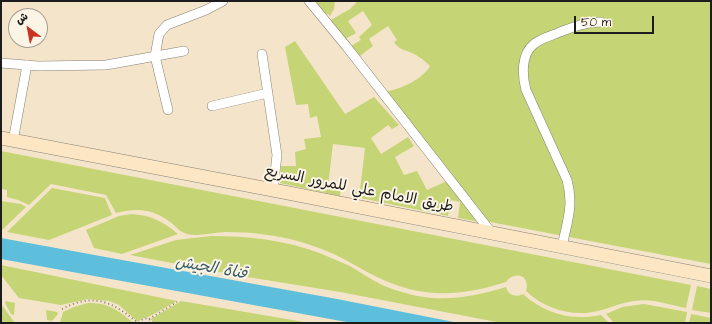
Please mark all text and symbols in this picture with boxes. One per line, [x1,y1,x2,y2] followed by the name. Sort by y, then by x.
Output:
[8,8,48,48] north arrow
[576,8,656,34] scale bar
[13,9,31,28] text: ش
[581,14,611,31] text: 50 m
[263,163,455,217] street label: طريق الامام علي للمرور السريع
[174,253,248,285] water label: قناة الجيش

